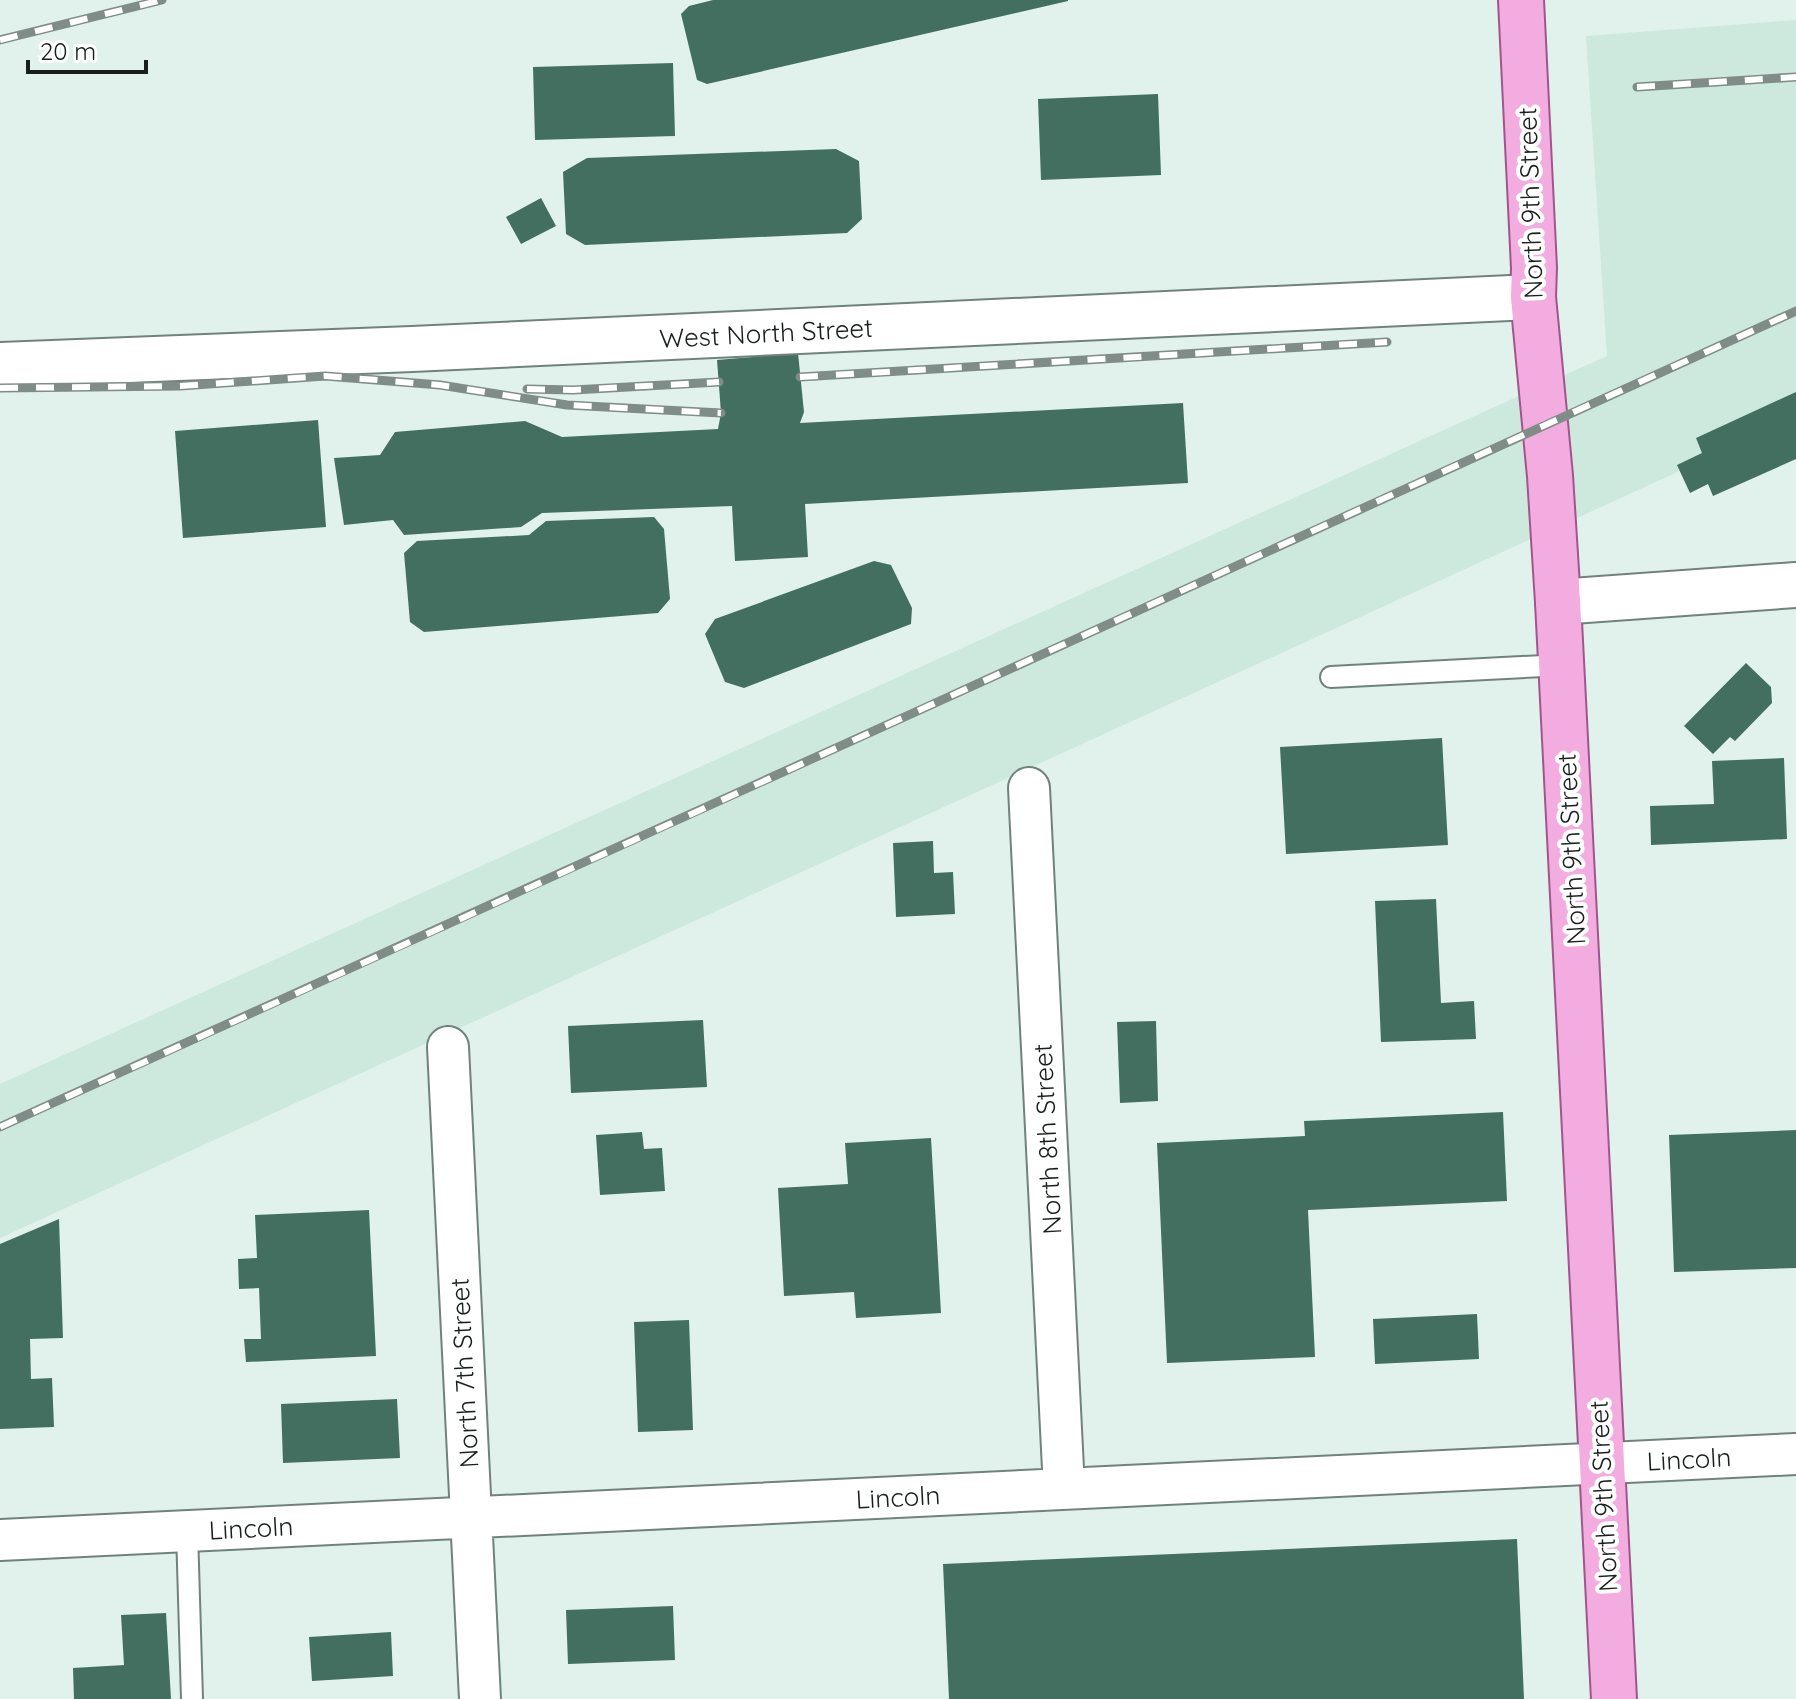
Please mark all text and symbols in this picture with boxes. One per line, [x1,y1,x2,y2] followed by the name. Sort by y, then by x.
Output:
[28,24,146,74] scale bar
[40,36,96,66] text: 20 m
[1510,107,1550,299] street label: North 9th Street
[658,311,874,355] street label: West North Street
[1550,752,1592,946] street label: North 9th Street
[1026,1043,1068,1235] street label: North 8th Street
[443,1277,485,1469] street label: North 7th Street
[1582,1399,1624,1593] street label: North 9th Street
[1646,1440,1732,1478] street label: Lincoln
[855,1478,941,1516] street label: Lincoln
[208,1509,294,1547] street label: Lincoln

